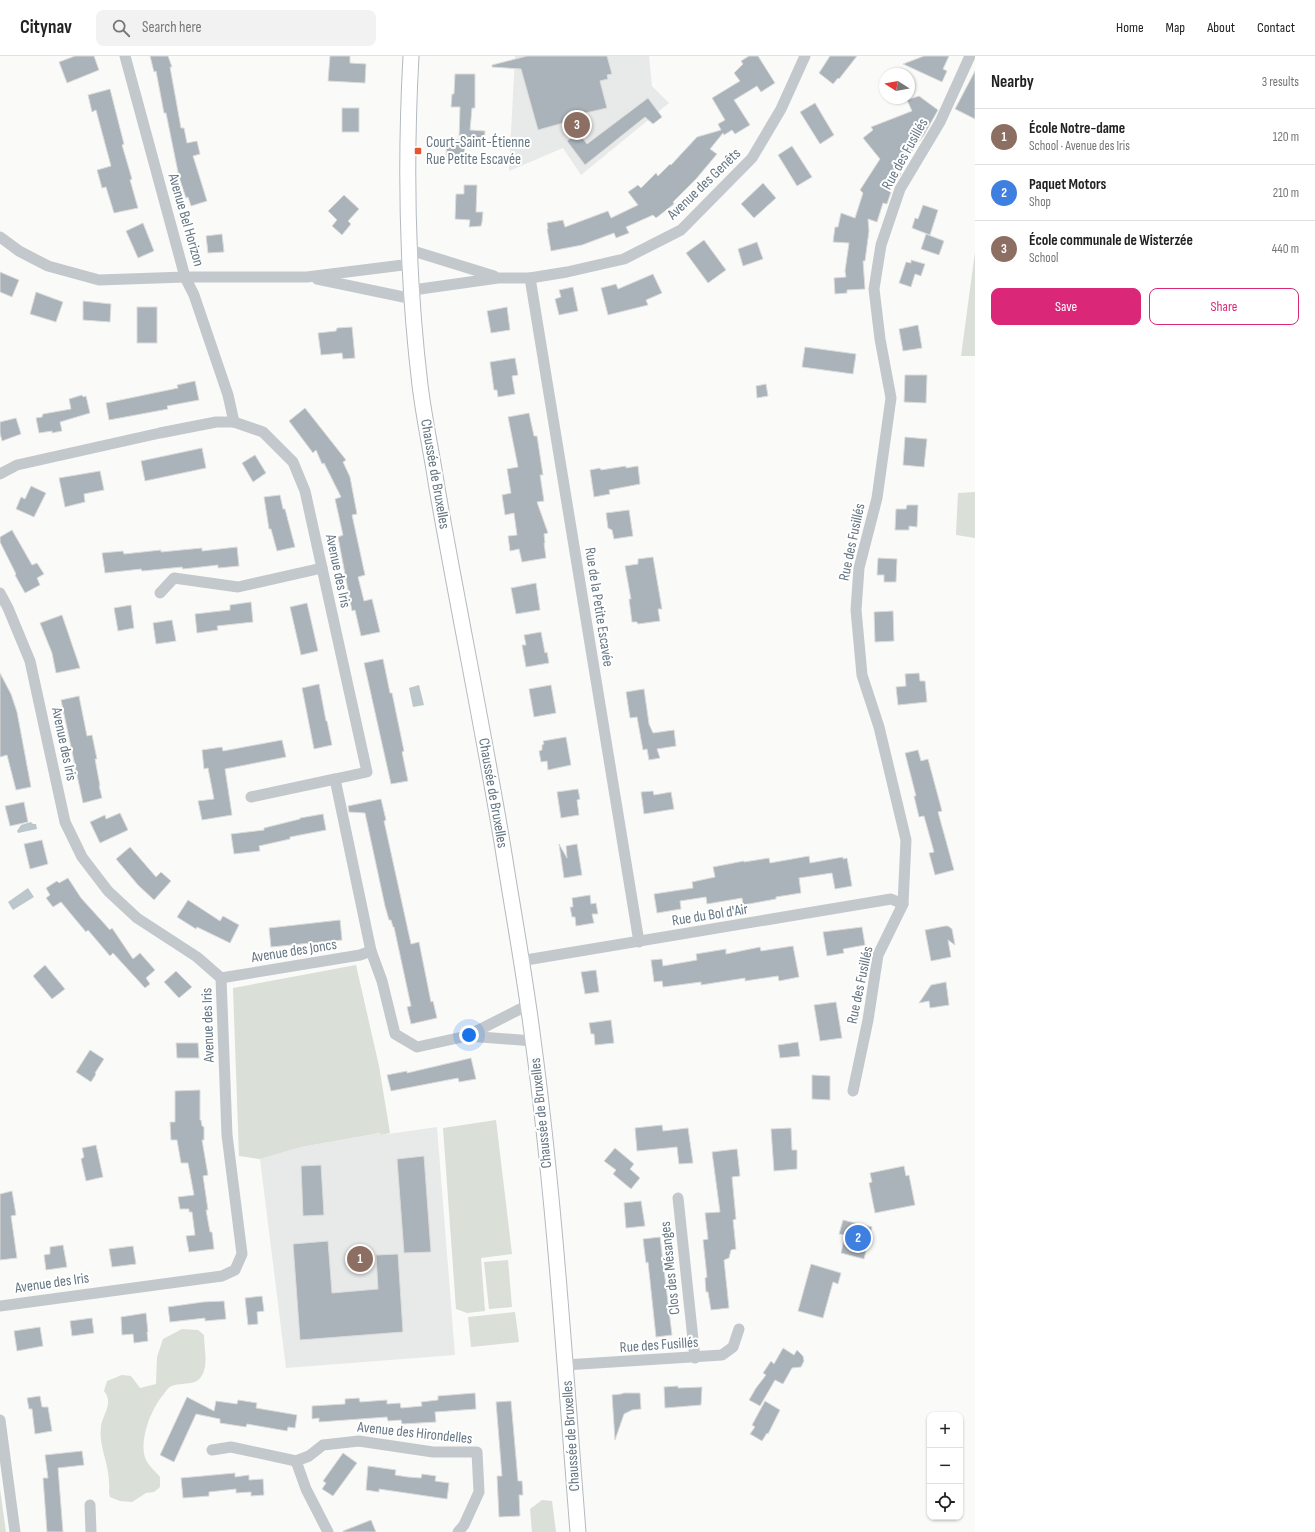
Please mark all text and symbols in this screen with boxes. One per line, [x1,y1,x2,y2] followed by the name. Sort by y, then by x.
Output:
[96,10,376,46] search box
[20,16,72,39] text: Citynav
[110,17,132,39] icon: search
[142,18,202,37] text: Search here
[1116,19,1144,36] text: Home
[1166,19,1185,36] text: Map
[1207,19,1235,36] text: About
[1257,19,1295,36] text: Contact
[879,68,915,104] north arrow
[991,72,1034,92] text: Nearby
[1262,74,1299,90] text: 3 results
[564,110,590,140] pin: 3
[878,115,932,193] street label: Rue des Fusillés
[1029,119,1125,138] text: École Notre-dame
[1001,129,1007,145] text: 1
[1273,129,1299,145] text: 120 m
[426,133,530,169] place label: Court-Saint-Étienne Rue Petite Escavée
[1029,138,1130,154] text: School · Avenue des Iris
[663,144,745,224] street label: Avenue des Genêts
[413,146,423,156] marker: Court-Saint-Étienne Rue Petite Escavée
[163,170,208,269] street label: Avenue Bel Horizon
[1029,175,1106,194] text: Paquet Motors
[1001,185,1007,201] text: 2
[1273,185,1299,201] text: 210 m
[1029,194,1051,210] text: Shop
[1029,231,1193,250] text: École communale de Wisterzée
[1001,241,1007,257] text: 3
[1272,241,1299,257] text: 440 m
[1029,250,1059,266] text: School
[991,288,1141,325] button: Save
[1149,288,1299,325] button: Share
[416,418,454,530] street label: Chaussée de Bruxelles
[835,501,869,583] street label: Rue des Fusillés
[321,532,355,609] street label: Avenue des Iris
[580,546,618,668] street label: Rue de la Petite Escavée
[47,705,81,782] street label: Avenue des Iris
[474,737,512,849] street label: Chaussée de Bruxelles
[671,900,750,930] street label: Rue du Bol d'Air
[249,935,338,967] street label: Avenue des Joncs
[843,944,877,1026] street label: Rue des Fusillés
[197,987,219,1064] street label: Avenue des Iris
[459,1025,479,1045] your location
[526,1057,556,1169] street label: Chaussée de Bruxelles
[656,1220,684,1316] street label: Clos des Mésanges
[845,1223,871,1253] pin: 2
[347,1244,373,1274] pin: 1
[13,1268,90,1298] street label: Avenue des Iris
[619,1333,699,1357] street label: Rue des Fusillés
[558,1380,584,1492] street label: Chaussée de Bruxelles
[927,1412,963,1520] map controls
[927,1412,963,1448] button: +
[356,1417,473,1448] street label: Avenue des Hirondelles
[927,1448,963,1484] button: −
[927,1484,963,1520] button: locate

